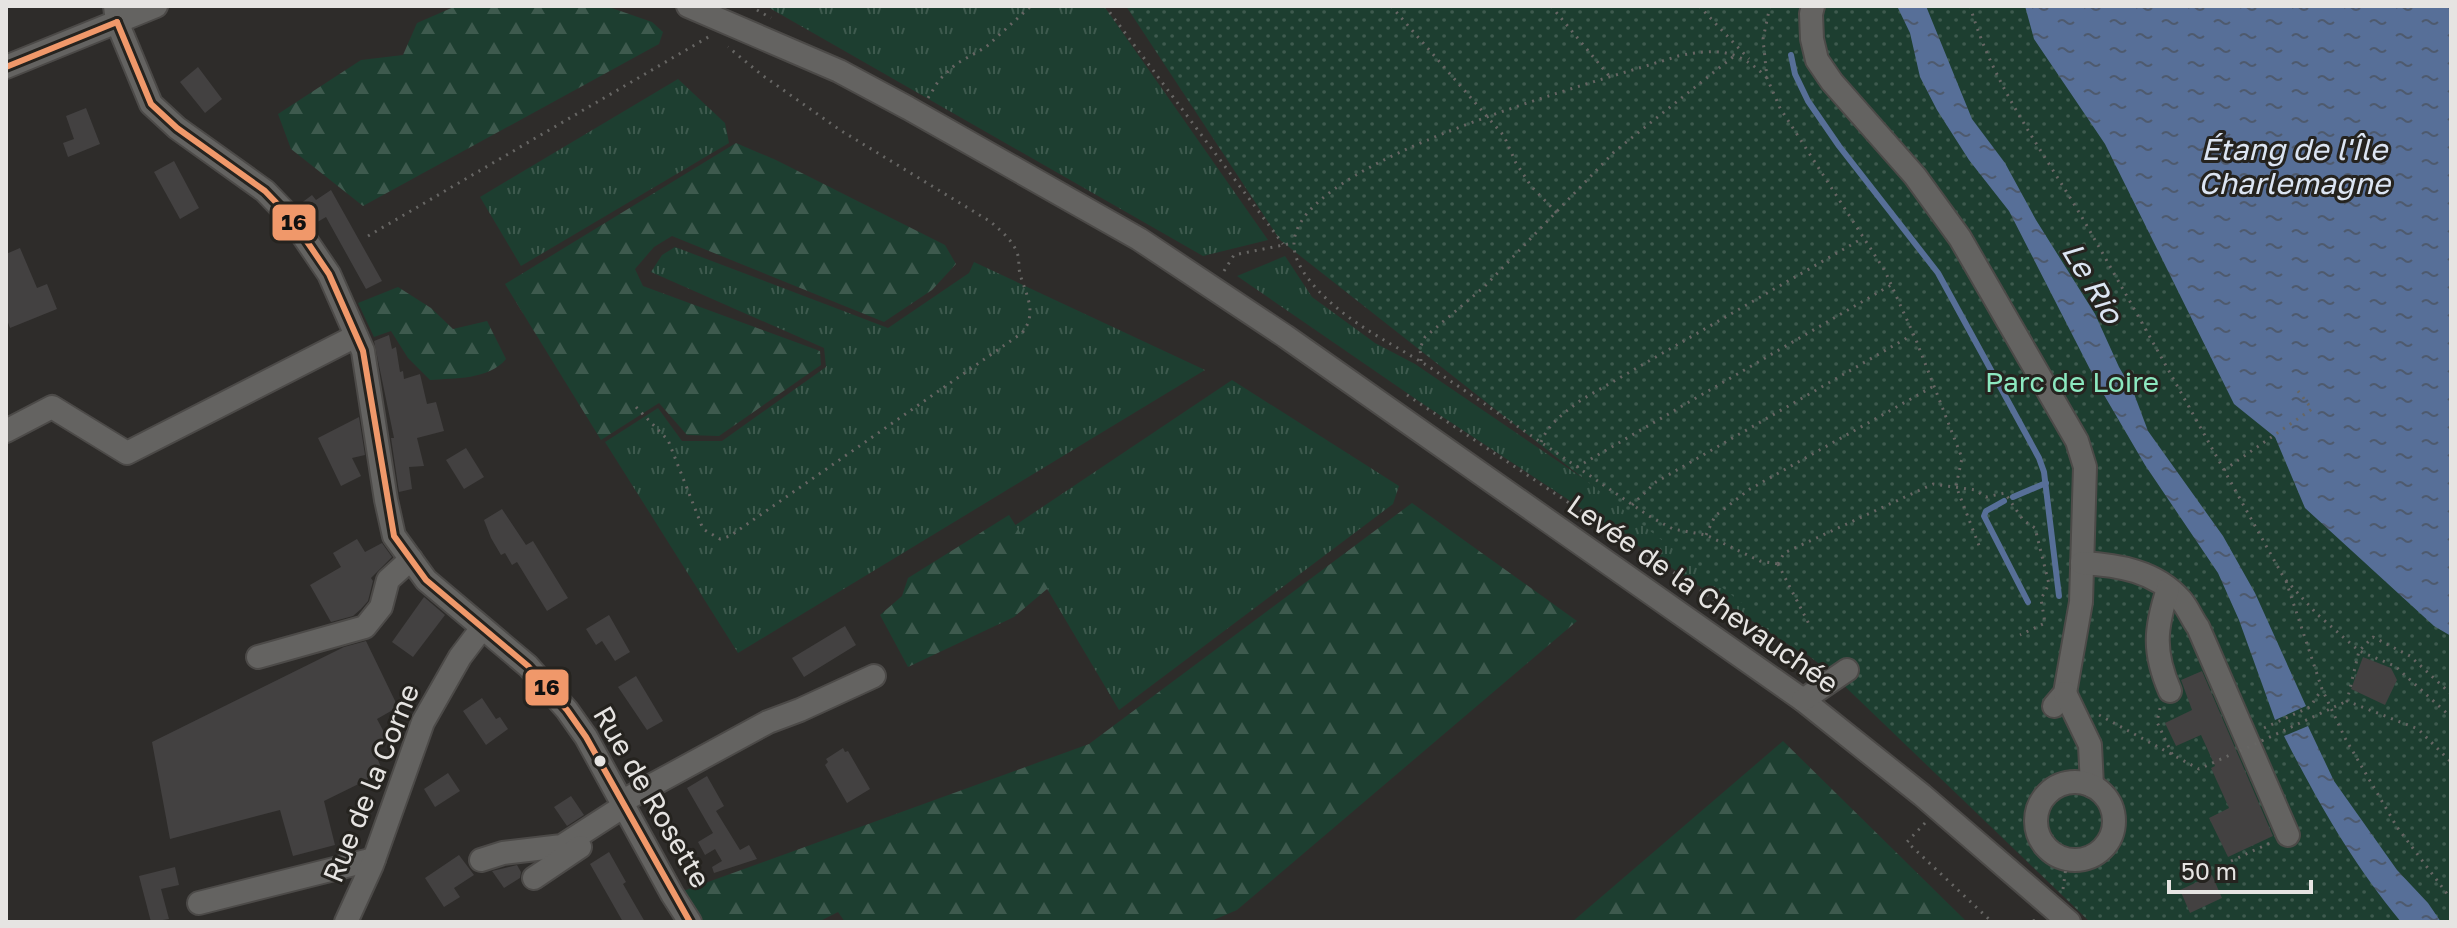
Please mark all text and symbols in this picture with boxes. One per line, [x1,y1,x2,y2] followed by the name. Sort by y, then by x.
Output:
[2198,131,2393,201] water label: Étang de l'Île Charlemagne
[271,203,317,242] line badge: 16
[281,208,307,235] text: 16
[2055,235,2132,331] water label: Le Rio
[1985,365,2159,398] park label: Parc de Loire
[1562,488,1845,700] street label: Levée de la Chevauchée
[524,668,570,707] line badge: 16
[534,673,560,700] text: 16
[316,679,425,887] street label: Rue de la Corne
[587,700,718,893] street label: Rue de Rosette
[592,753,608,769] unlabelled marker
[2169,844,2311,894] scale bar
[2181,856,2237,885] text: 50 m

